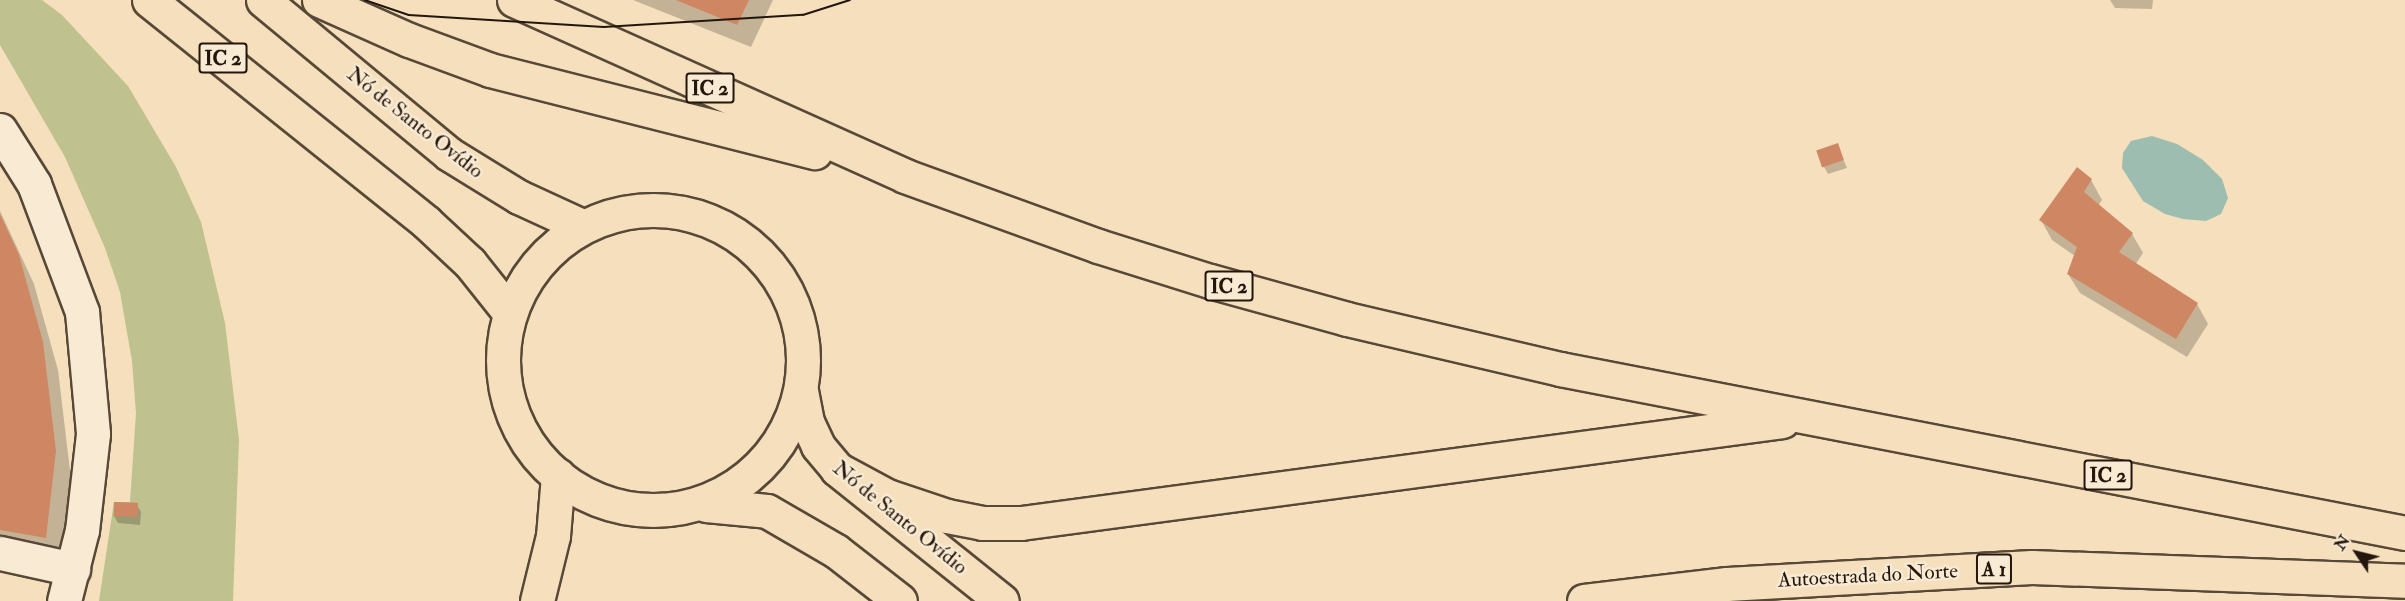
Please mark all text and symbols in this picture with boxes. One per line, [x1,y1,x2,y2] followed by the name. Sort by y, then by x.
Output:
[198,41,248,75] road number: IC 2
[342,62,488,184] street label: Nó de Santo Ovídio
[684,71,736,105] road number: IC 2
[1204,269,1254,303] road number: IC 2
[827,456,973,580] street label: Nó de Santo Ovídio
[2082,458,2134,492] road number: IC 2
[2327,523,2387,583] north arrow
[2330,531,2355,554] text: N
[1974,552,2014,586] road number: A 1
[1777,559,1959,593] street label: Autoestrada do Norte

